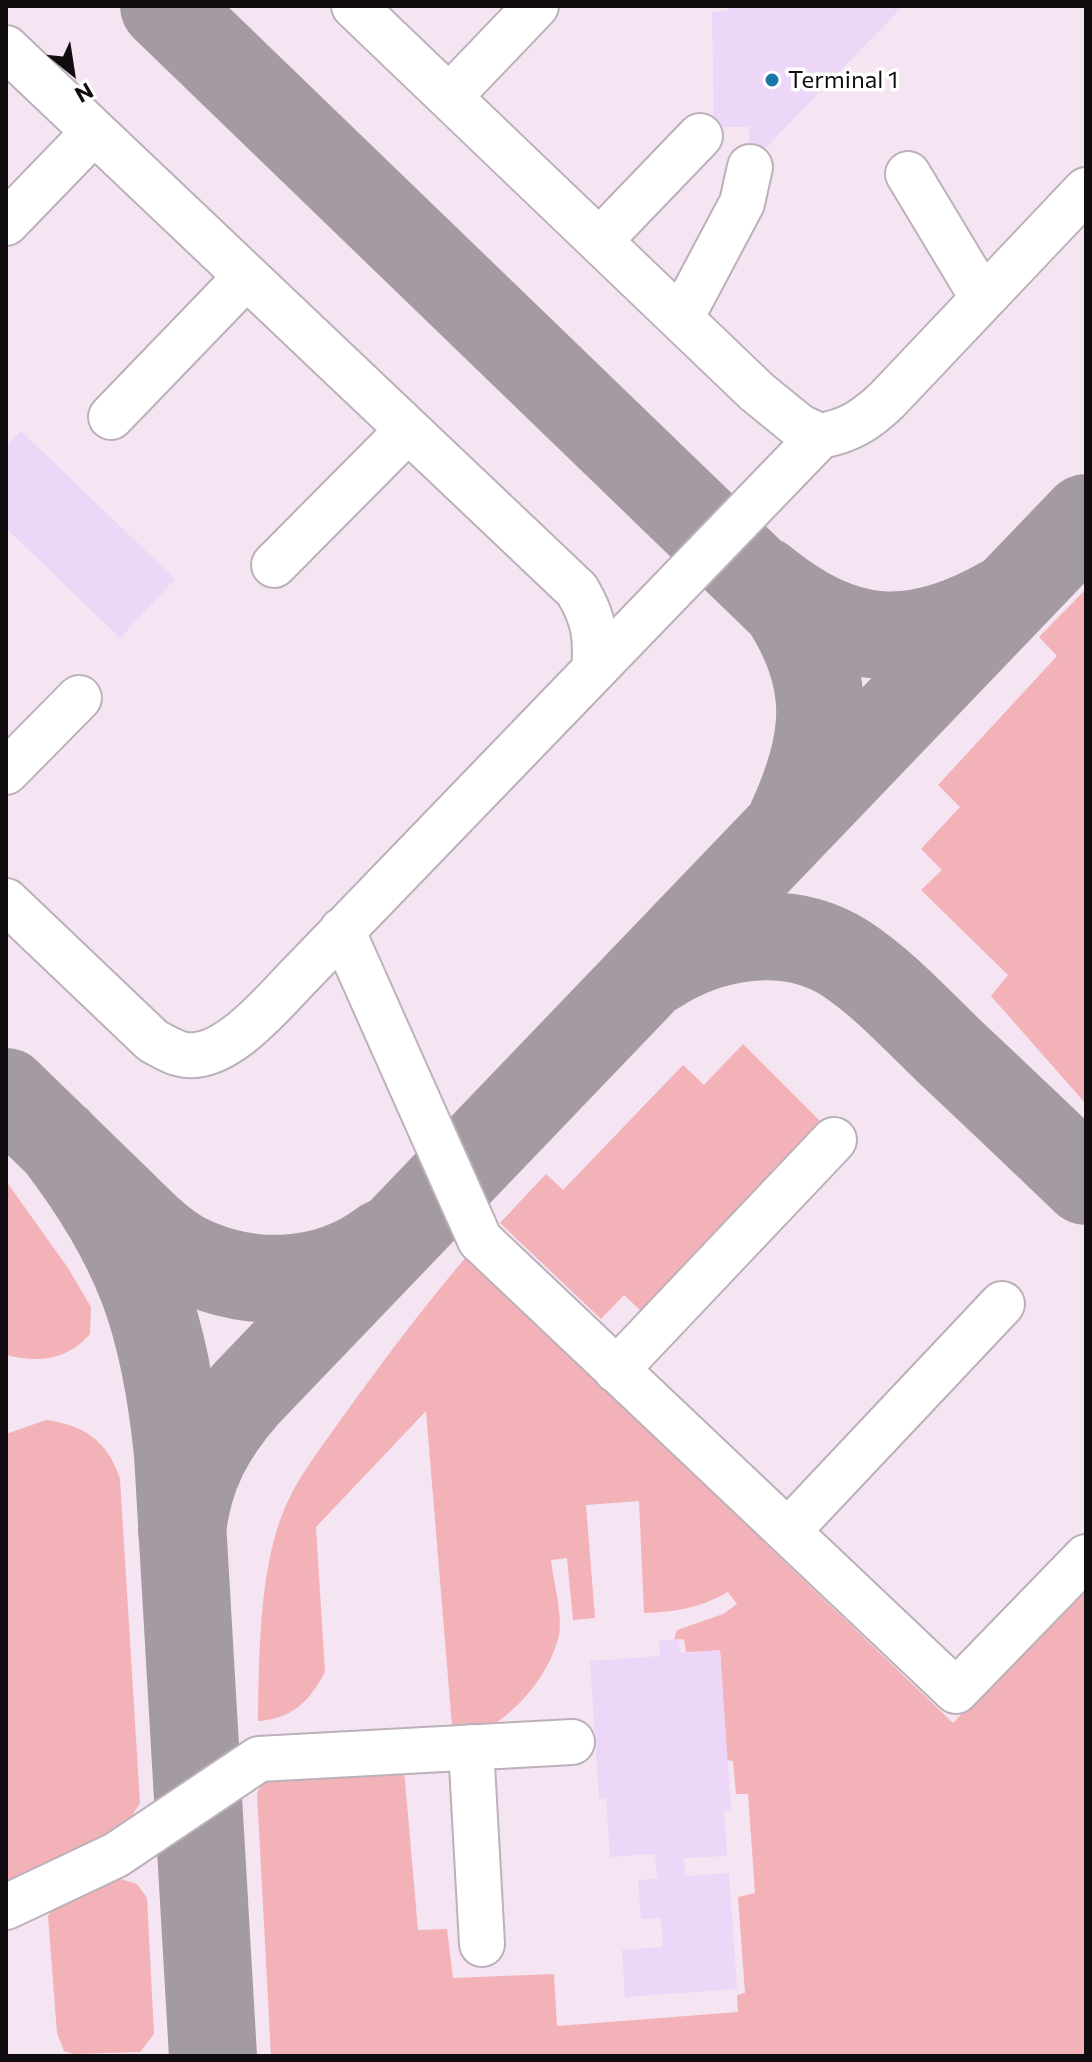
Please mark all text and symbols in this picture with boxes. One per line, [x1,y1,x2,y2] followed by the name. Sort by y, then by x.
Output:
[32,32,112,112] north arrow
[788,66,898,94] place label: Terminal 1
[763,71,781,89] marker: Terminal 1
[70,77,98,109] text: N

